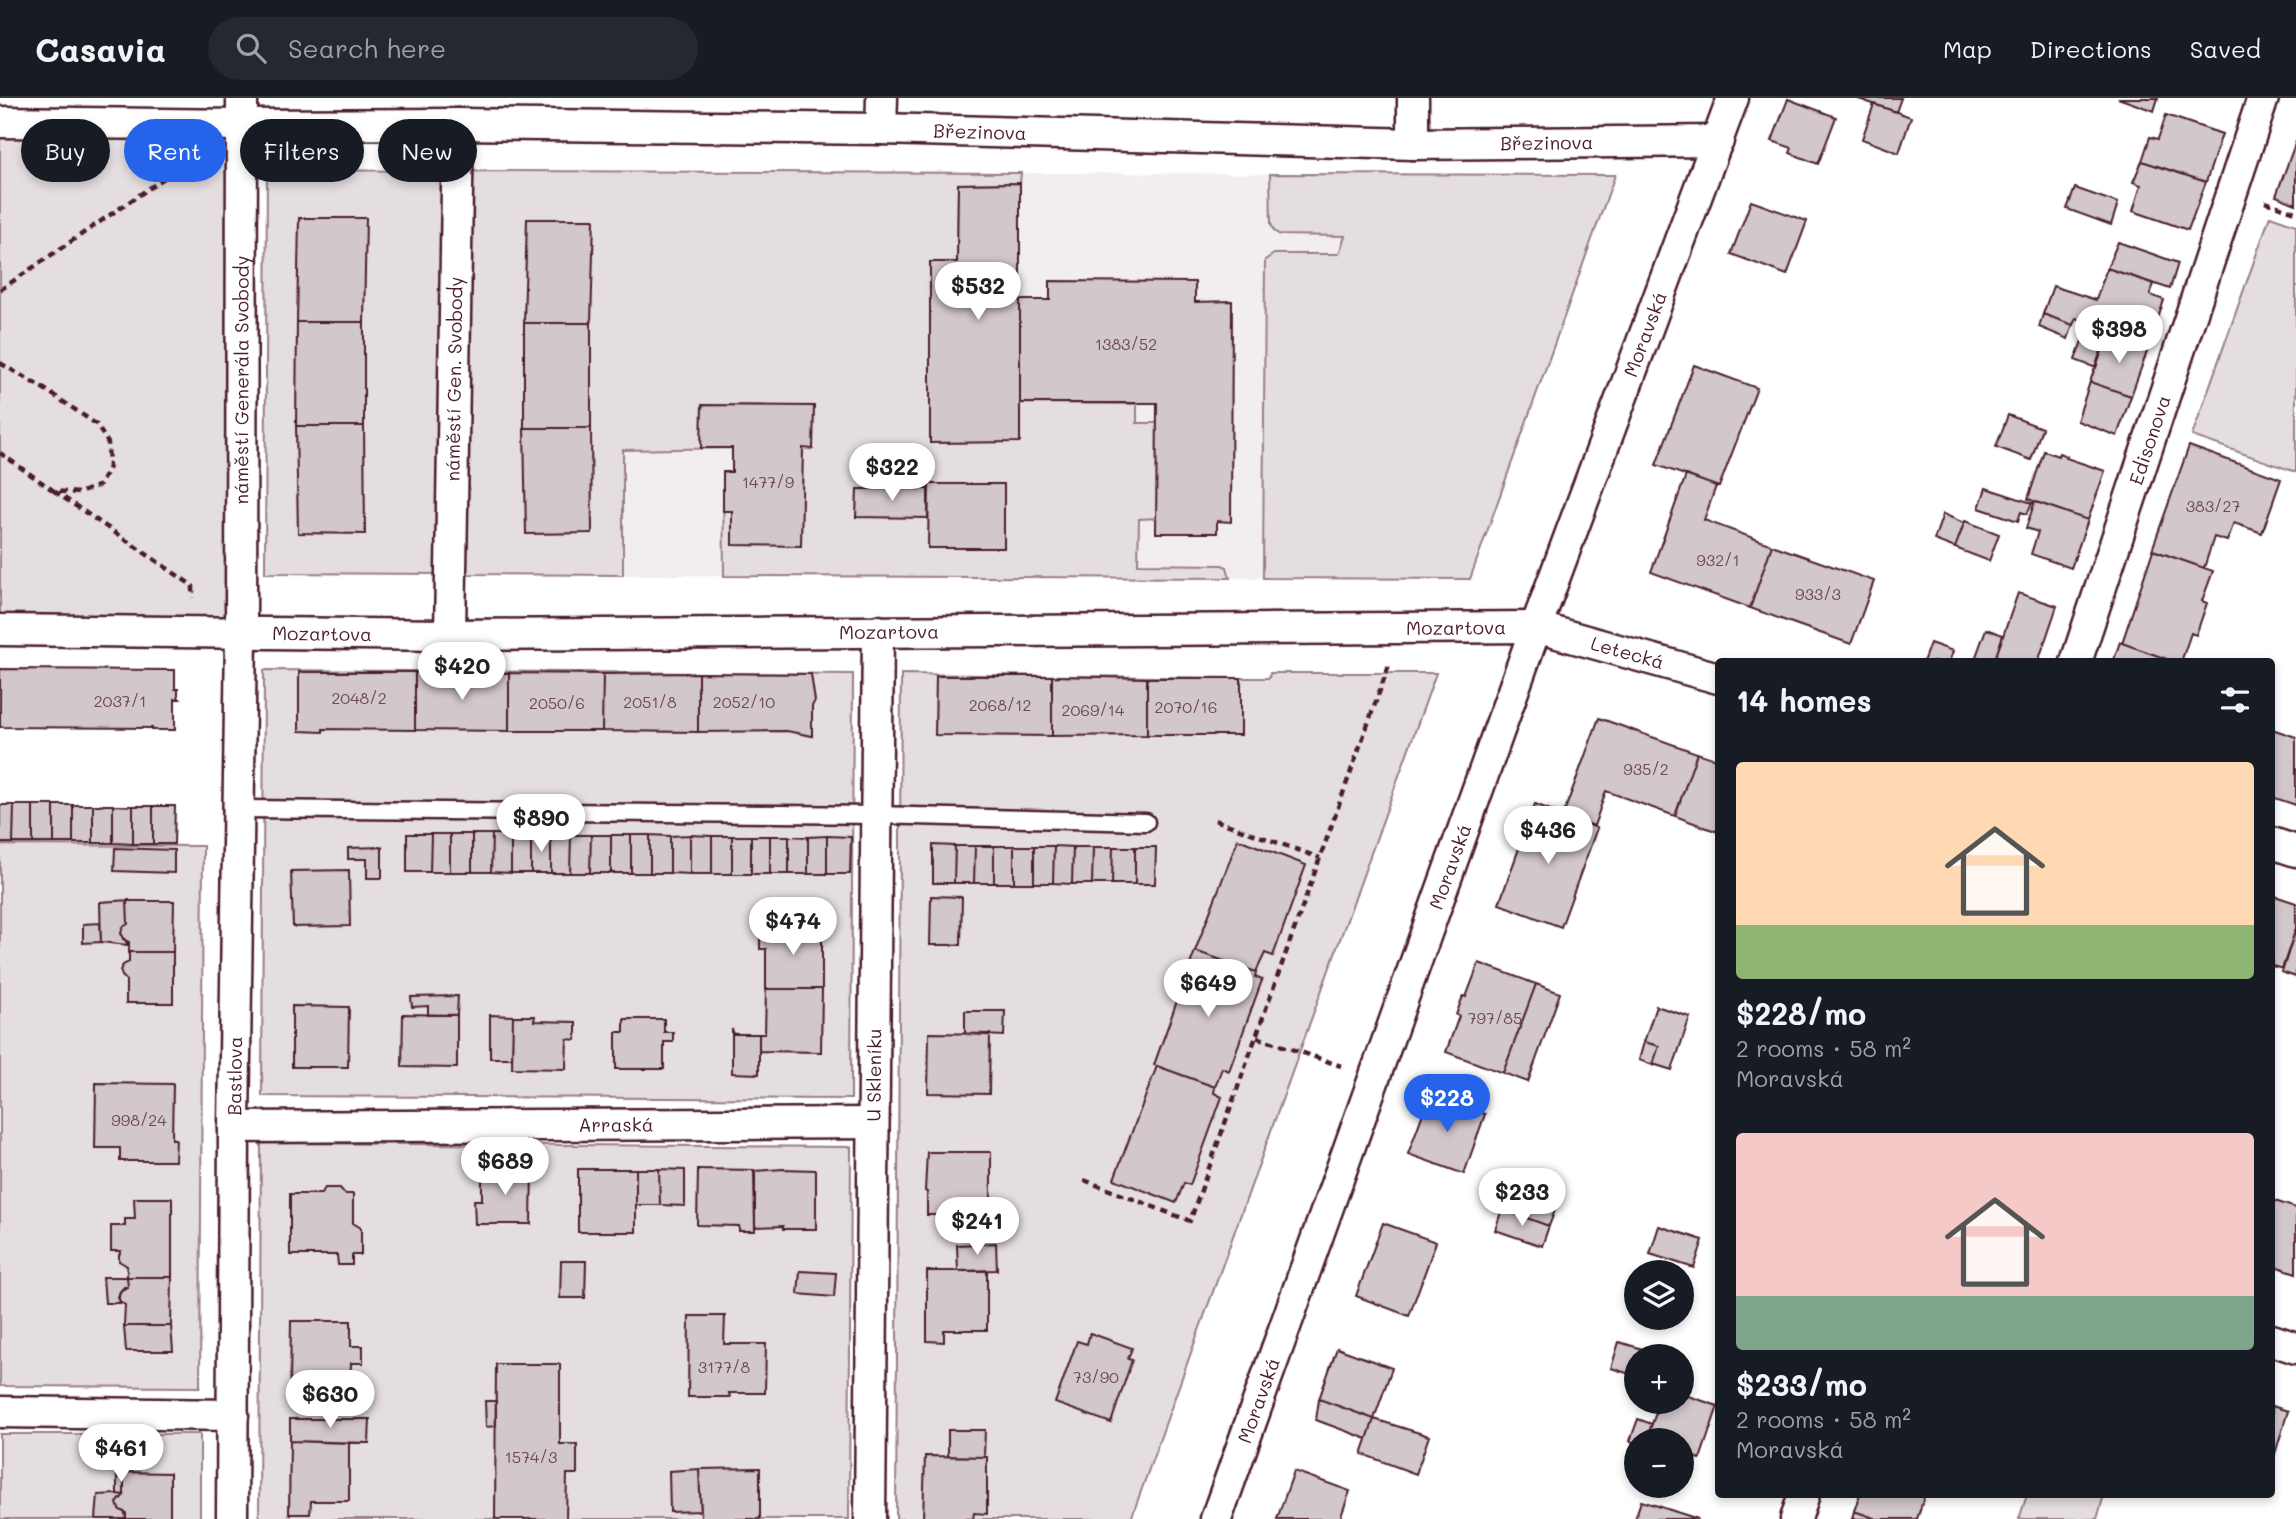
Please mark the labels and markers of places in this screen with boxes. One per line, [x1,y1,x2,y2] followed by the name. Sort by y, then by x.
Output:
[937,262,1019,322] pin: $532
[2078,306,2160,365] pin: $398
[851,444,933,503] pin: $322
[421,642,503,702] pin: $420
[500,794,582,854] pin: $890
[1507,806,1589,866] pin: $436
[752,898,834,957] pin: $474
[1167,960,1249,1019] pin: $649
[1406,1074,1488,1134] pin: $228
[464,1138,546,1197] pin: $689
[1481,1168,1563,1228] pin: $233
[936,1198,1018,1257] pin: $241
[289,1370,371,1430] pin: $630
[80,1424,162,1484] pin: $461

